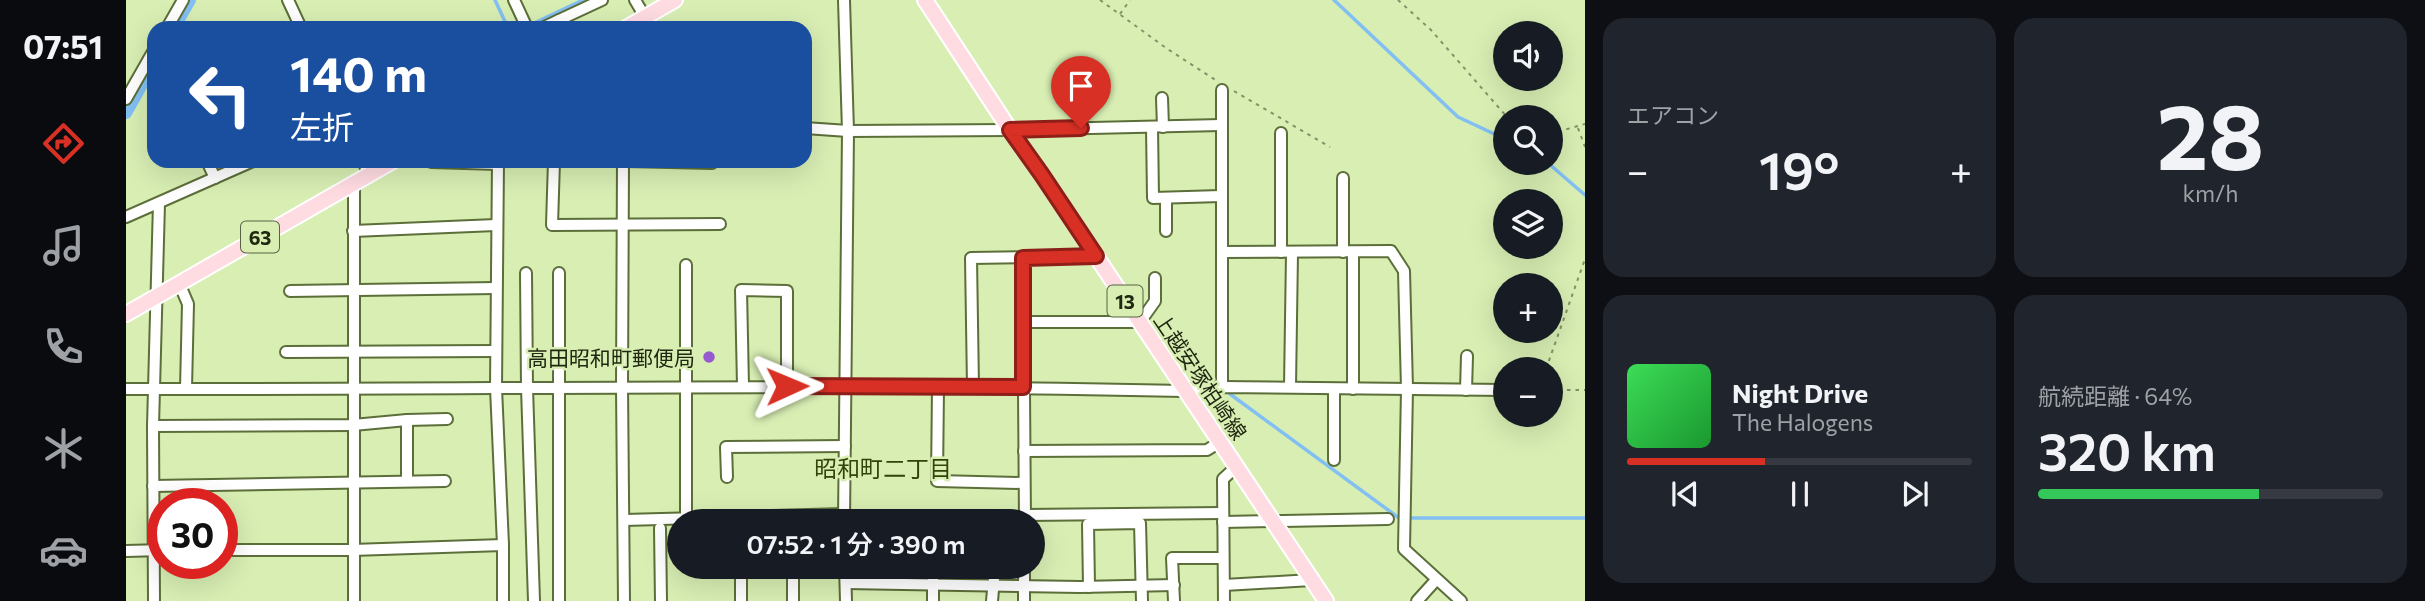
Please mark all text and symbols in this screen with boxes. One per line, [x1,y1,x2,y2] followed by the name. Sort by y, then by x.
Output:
[1493,21,1563,427] map controls
[1493,21,1563,91] button: sound
[23,26,103,66] text: 07:51
[290,42,427,102] text: 140 m
[175,49,266,140] icon: left
[1051,56,1111,128] pin
[1062,67,1100,105] icon: arrive
[2157,77,2264,189] text: 28
[1627,101,1719,129] text: エアコン
[1493,105,1563,175] button: search
[290,106,354,146] text: 左折
[39,119,88,168] icon: directions
[1759,137,1839,201] text: 19°
[1627,146,1649,193] text: −
[1950,146,1972,193] text: +
[2183,179,2238,207] text: km/h
[1493,189,1563,259] button: layers
[39,221,88,270] icon: music
[241,221,279,252] road number: 63
[1493,273,1563,343] button: +
[1108,286,1142,316] road number: 13
[1150,308,1252,444] street label: 上越安塚柏崎線
[39,322,88,371] icon: phone
[527,345,695,370] place label: 高田昭和町郵便局
[701,349,717,365] marker: 高田昭和町郵便局
[750,349,824,423] position arrow
[1493,357,1563,427] button: −
[1732,377,1868,408] text: Night Drive
[2038,382,2192,410] text: 航続距離 · 64%
[1732,408,1873,436] text: The Halogens
[2038,418,2216,482] text: 320 km
[39,424,88,473] icon: climate
[814,454,952,482] district label: 昭和町二丁目
[1666,475,1704,513] icon: previous
[1781,475,1819,513] icon: pause
[1896,475,1934,513] icon: next
[147,488,238,579] speed limit sign: 30
[39,526,88,575] icon: car
[747,528,965,559] text: 07:52 · 1 分 · 390 m

